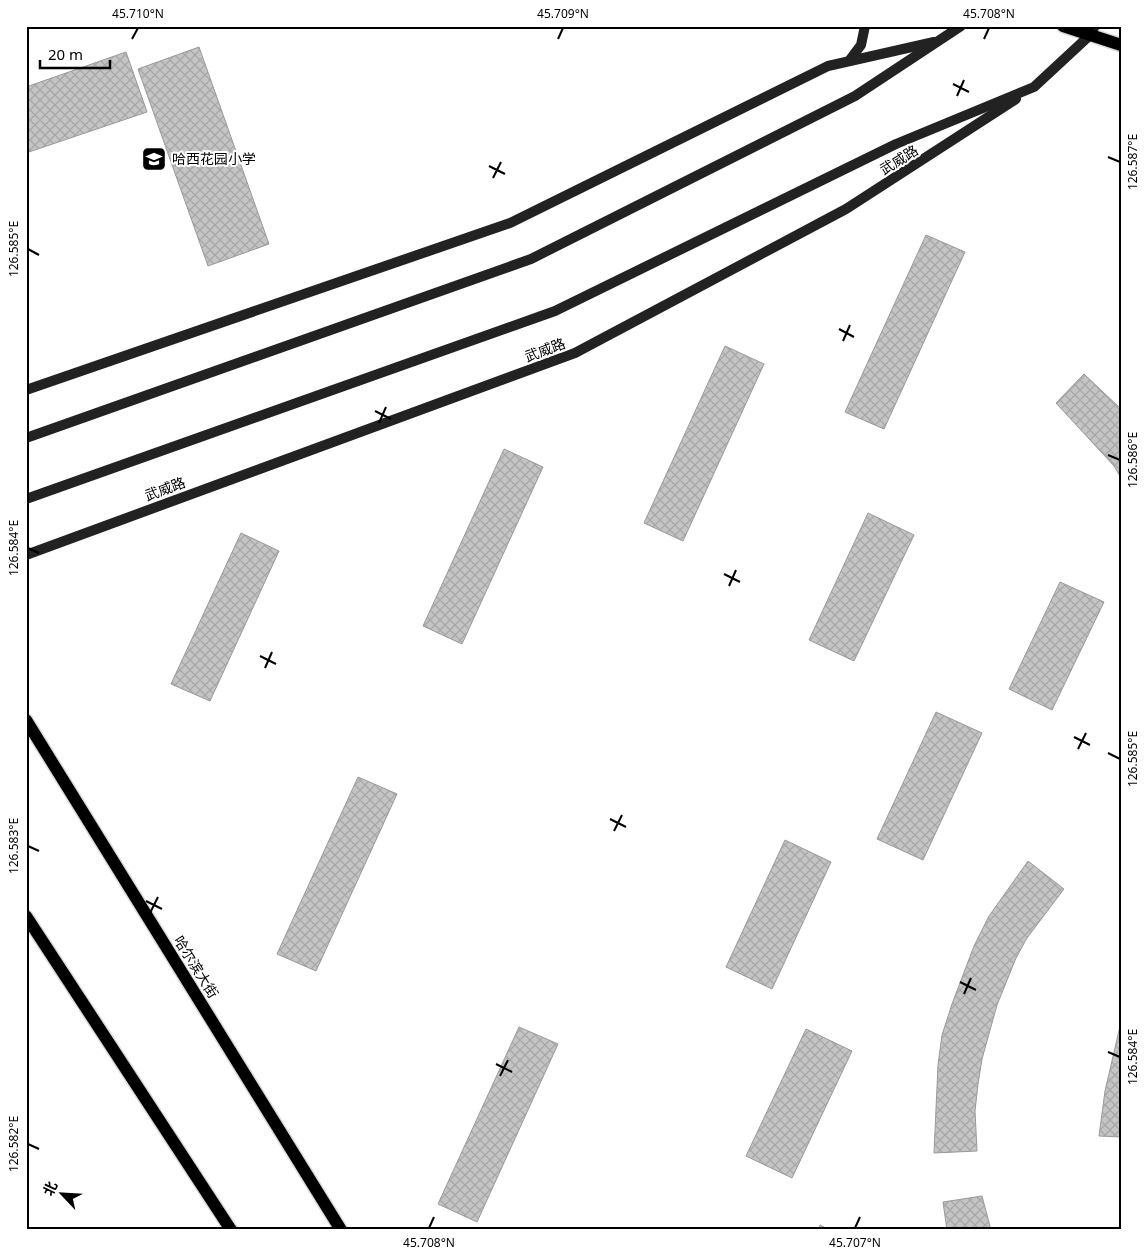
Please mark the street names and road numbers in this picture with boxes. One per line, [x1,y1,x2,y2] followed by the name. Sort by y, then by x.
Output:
[876,140,922,179] street label: 武威路
[522,333,568,366] street label: 武威路
[142,472,188,505] street label: 武威路
[170,932,223,1001] street label: 哈尔滨大街

